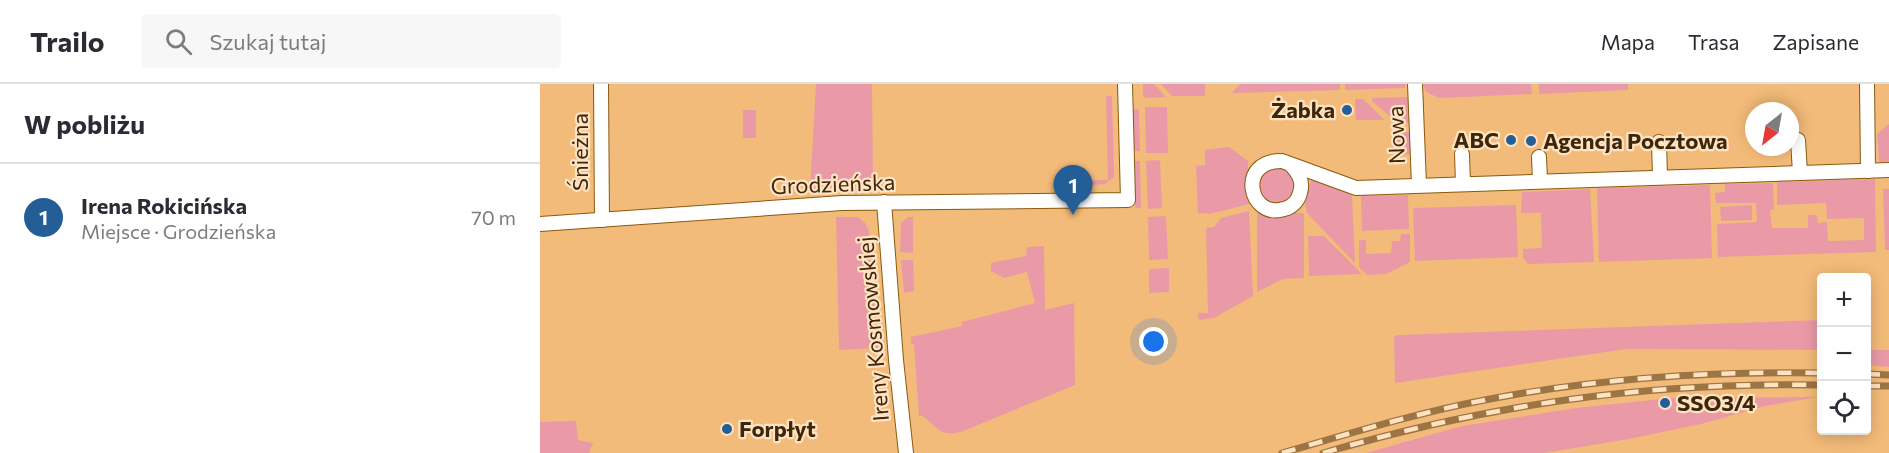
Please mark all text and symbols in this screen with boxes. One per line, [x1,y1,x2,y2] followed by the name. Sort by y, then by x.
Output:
[141,14,561,68] search box
[30,24,105,58] text: Trailo
[162,25,195,58] icon: search
[210,28,326,55] text: Szukaj tutaj
[1601,29,1655,54] text: Mapa
[1688,29,1739,54] text: Trasa
[1772,29,1859,54] text: Zapisane
[1271,96,1335,123] place label: Żabka
[1745,102,1799,156] north arrow
[1340,103,1354,117] marker: Żabka
[1381,105,1410,165] street label: Nowa
[24,108,145,139] text: W pobliżu
[566,113,593,191] street label: Śnieżna
[1454,126,1499,153] place label: ABC
[1543,127,1728,154] place label: Agencja Pocztowa
[1504,133,1518,147] marker: ABC
[1524,134,1538,148] marker: Agencja Pocztowa
[1054,166,1092,215] pin: 1
[770,168,896,199] street label: Grodzieńska
[81,192,247,219] text: Irena Rokicińska
[39,205,48,229] text: 1
[471,205,516,229] text: 70 m
[81,219,276,243] text: Miejsce · Grodzieńska
[851,236,894,423] street label: Ireny Kosmowskiej
[1817,273,1871,435] map controls
[1817,273,1871,327] button: +
[1139,327,1168,356] your location
[1817,327,1871,381] button: −
[1817,381,1871,435] button: locate
[1677,389,1756,416] place label: SSO3/4
[1658,396,1672,410] marker: SSO3/4
[739,415,816,442] place label: Forpłyt
[720,422,734,436] marker: Forpłyt

